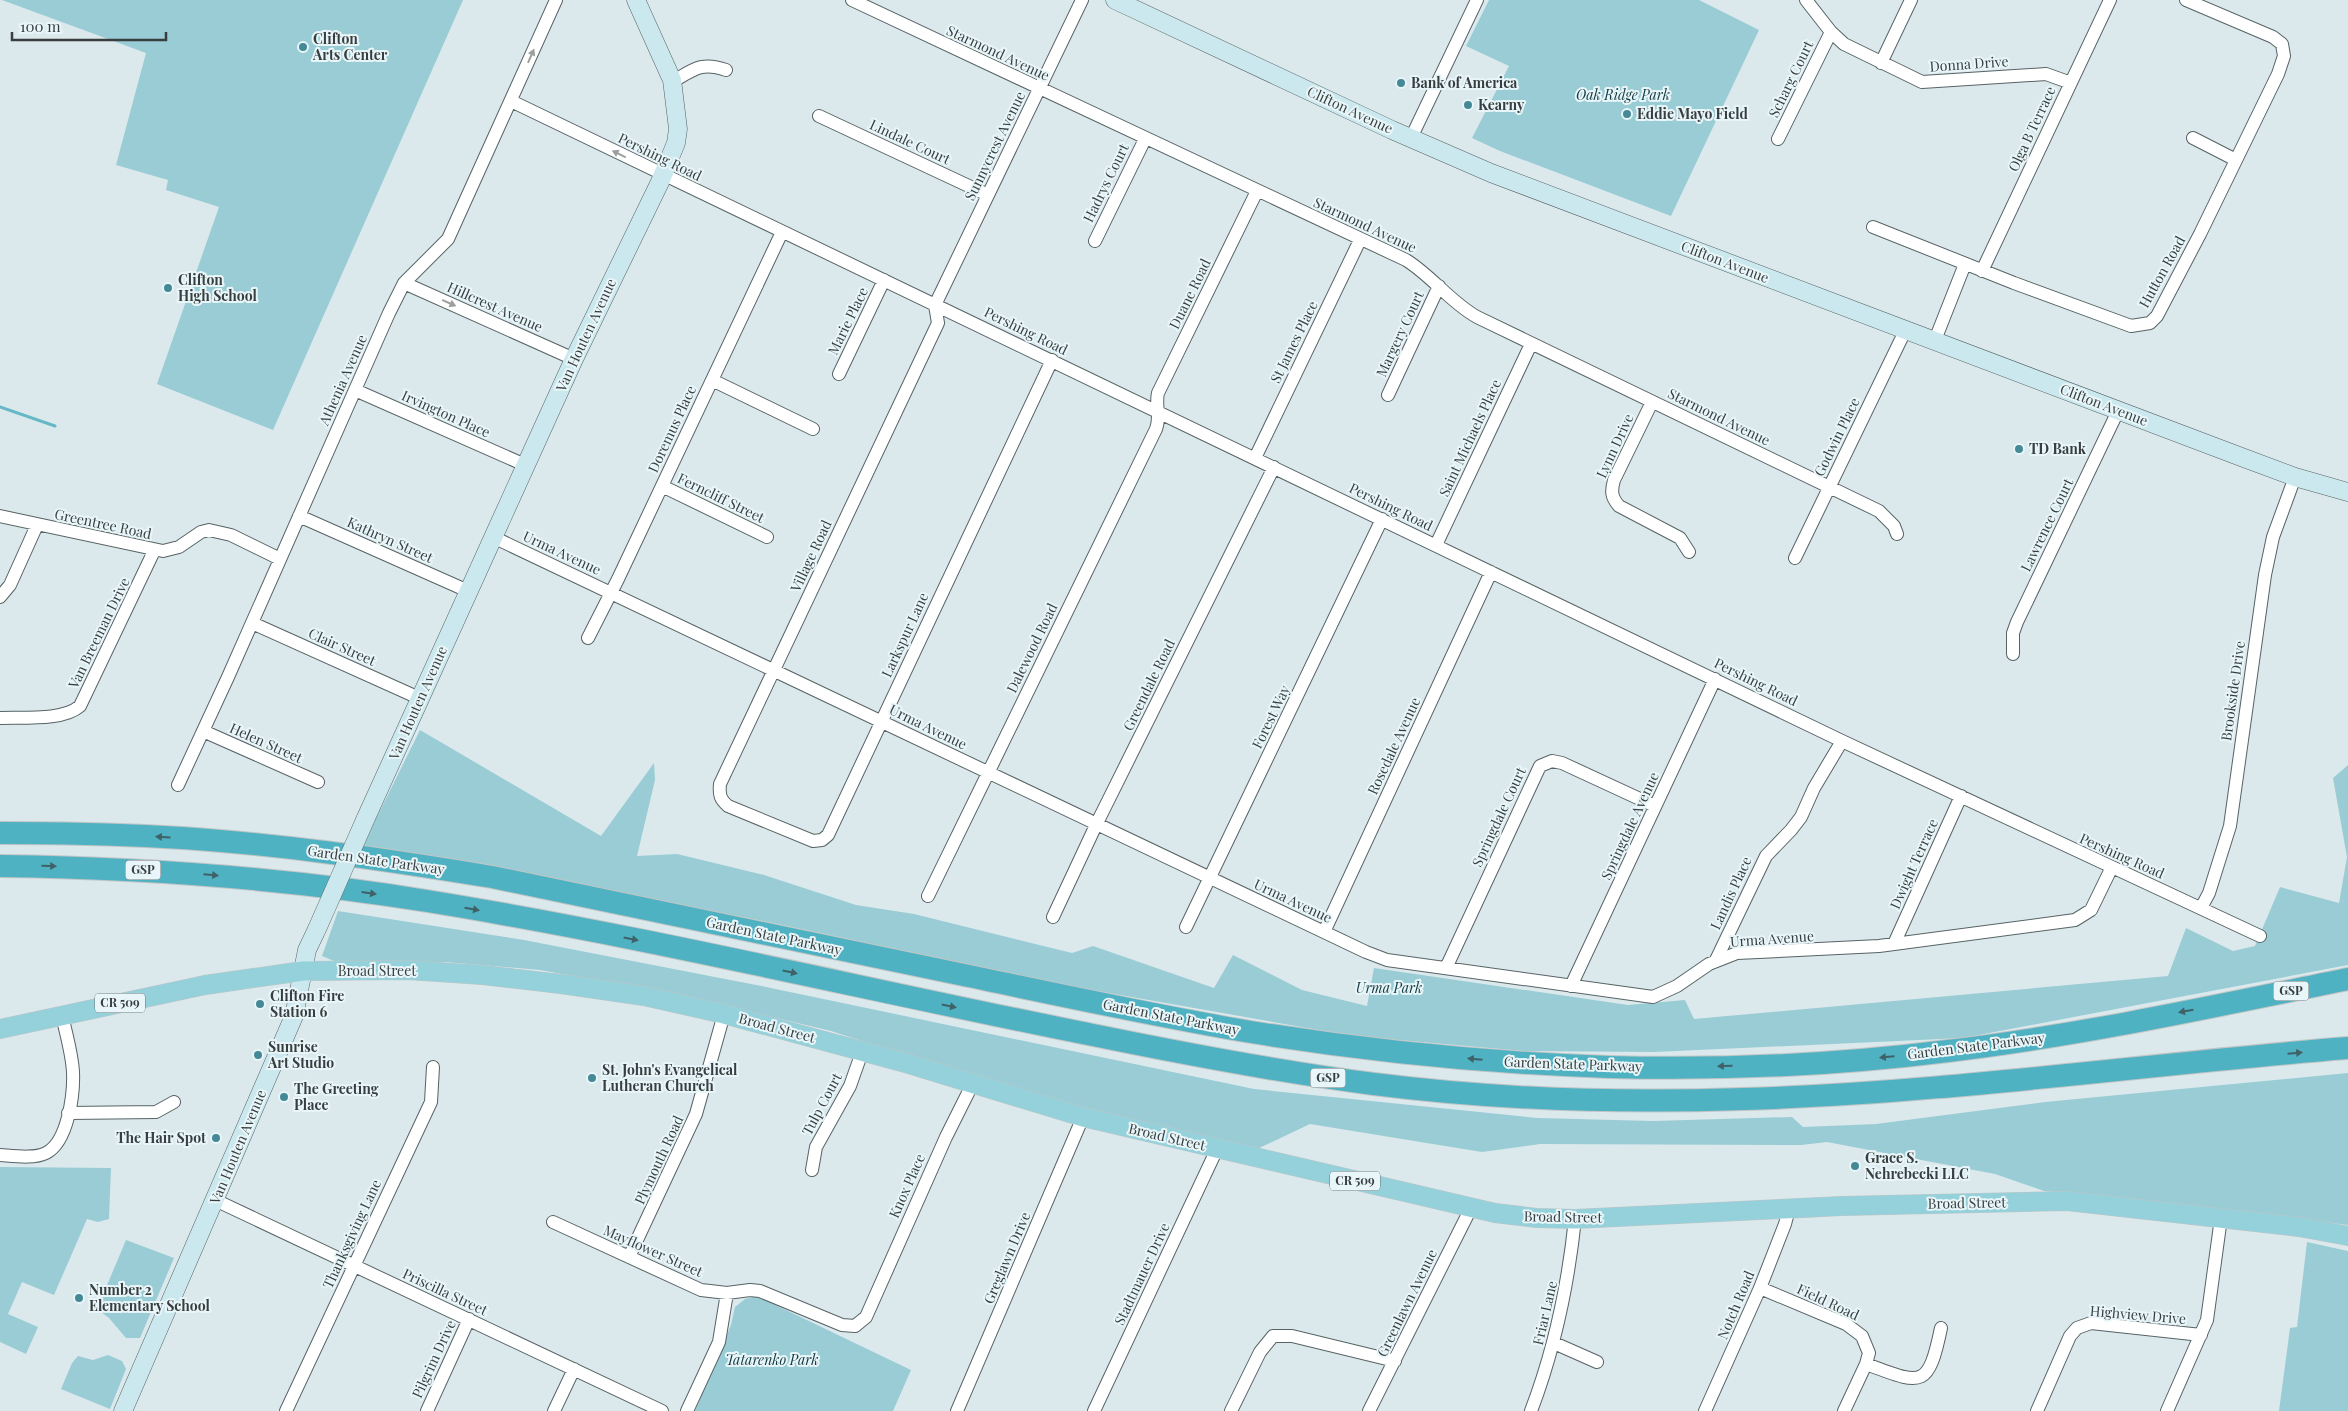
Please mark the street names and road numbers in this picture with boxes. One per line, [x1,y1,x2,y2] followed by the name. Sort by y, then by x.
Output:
[944,20,1053,85] street label: Starmond Avenue
[1764,36,1818,120] street label: Scharg Court
[1929,51,2009,76] street label: Donna Drive
[1304,81,1396,138] street label: Clifton Avenue
[2003,83,2060,175] street label: Olga B Terrace
[960,88,1029,204] street label: Sunnycrest Avenue
[867,115,955,169] street label: Lindale Court
[615,128,705,185] street label: Pershing Road
[1078,139,1133,225] street label: Hadrys Court
[1311,192,1420,257] street label: Starmond Avenue
[2134,232,2189,311] street label: Hutton Road
[1679,236,1772,287] street label: Clifton Avenue
[1164,255,1215,332] street label: Duane Road
[551,275,620,395] street label: Van Houten Avenue
[444,277,546,336] street label: Hillcrest Avenue
[823,284,872,358] street label: Marie Place
[1371,287,1428,380] street label: Margery Court
[1265,298,1322,386] street label: St James Place
[981,302,1071,359] street label: Pershing Road
[314,331,371,429] street label: Athenia Avenue
[1434,376,1505,499] street label: Saint Michaels Place
[2058,379,2151,430] street label: Clifton Avenue
[643,382,700,475] street label: Doremus Place
[1665,384,1774,450] street label: Starmond Avenue
[399,386,493,442] street label: Irvington Place
[1809,394,1864,479] street label: Godwin Place
[1591,411,1638,481] street label: Lynn Drive
[675,468,769,527] street label: Ferncliff Street
[2016,474,2078,574] street label: Lawrence Court
[1346,478,1436,535] street label: Pershing Road
[53,504,153,543] street label: Greentree Road
[344,512,437,567] street label: Kathryn Street
[785,517,835,596] street label: Village Road
[520,526,604,579] street label: Urma Avenue
[63,574,134,692] street label: Van Breeman Drive
[877,589,932,680] street label: Larkspur Lane
[1002,600,1061,696] street label: Dalewood Road
[306,623,380,670] street label: Clair Street
[1118,636,1179,734] street label: Greendale Road
[2216,640,2249,742] street label: Brookside Drive
[384,643,451,764] street label: Van Houten Avenue
[1711,653,1801,710] street label: Pershing Road
[1247,682,1294,752] street label: Forest Way
[1363,694,1424,798] street label: Rosedale Avenue
[886,700,970,754] street label: Urma Avenue
[227,718,307,767] street label: Helen Street
[1467,763,1530,870] street label: Springdale Court
[1596,769,1663,883] street label: Springdale Avenue
[1885,816,1942,912] street label: Dwight Terrace
[2077,828,2168,883] street label: Pershing Road
[306,840,446,879] street label: Garden State Parkway
[1705,853,1756,932] street label: Landis Place
[126,860,160,880] road number: GSP
[1251,874,1335,927] street label: Urma Avenue
[705,912,844,959] street label: Garden State Parkway
[1729,926,1815,951] street label: Urma Avenue
[338,961,417,980] street label: Broad Street
[2274,981,2308,1000] road number: GSP
[95,994,145,1012] road number: CR 509
[1101,994,1241,1039] street label: Garden State Parkway
[737,1008,818,1047] street label: Broad Street
[1906,1028,2046,1063] street label: Garden State Parkway
[1504,1052,1642,1075] street label: Garden State Parkway
[797,1068,846,1138] street label: Tulp Court
[1310,1068,1346,1088] road number: GSP
[204,1087,270,1208] street label: Van Houten Avenue
[630,1112,687,1207] street label: Plymouth Road
[1127,1118,1208,1155] street label: Broad Street
[884,1151,929,1221] street label: Knox Place
[1330,1172,1380,1190] road number: CR 509
[318,1176,385,1291] street label: Thanksgiving Lane
[1928,1192,2007,1213] street label: Broad Street
[1524,1206,1603,1227] street label: Broad Street
[979,1209,1034,1307] street label: Greglawn Drive
[601,1220,707,1281] street label: Mayflower Street
[1110,1220,1174,1328] street label: Stadtmauer Drive
[1372,1246,1441,1360] street label: Greenlawn Avenue
[400,1264,492,1320] street label: Priscilla Street
[1713,1268,1758,1342] street label: Notch Road
[1528,1279,1561,1347] street label: Friar Lane
[1794,1279,1862,1324] street label: Field Road
[2089,1301,2187,1328] street label: Highview Drive
[407,1317,460,1401] street label: Pilgrim Drive

